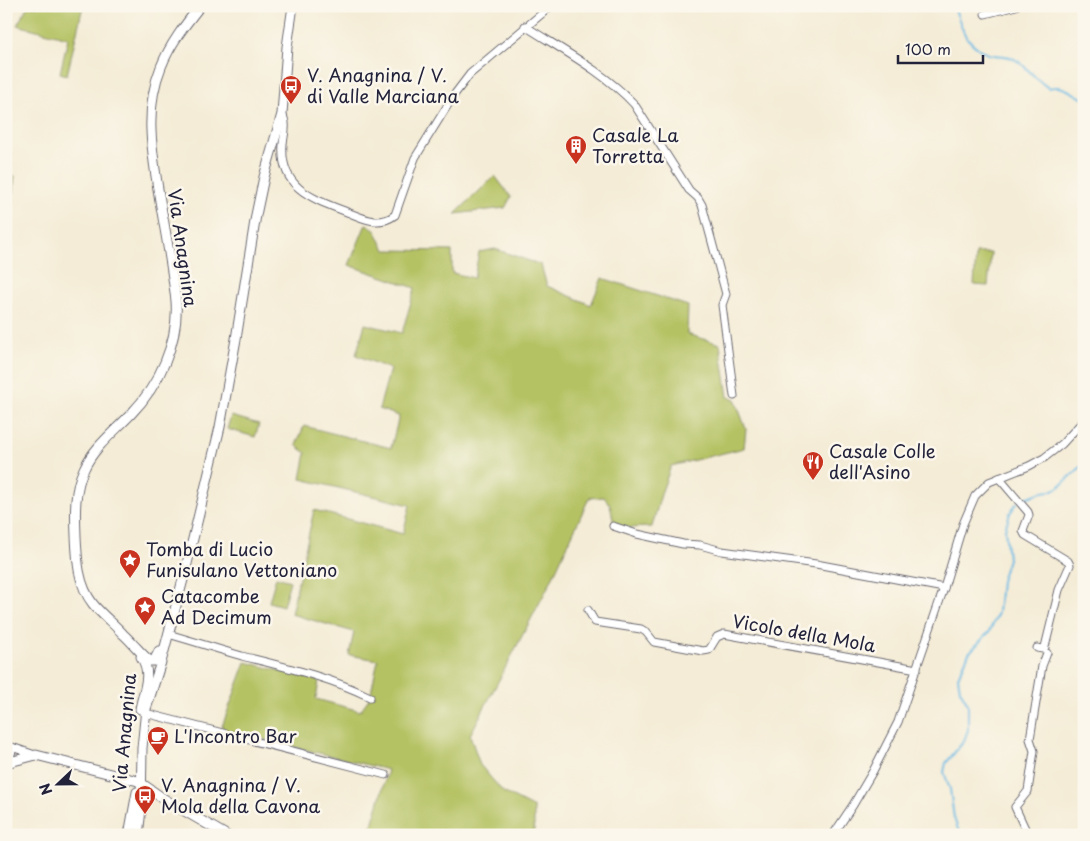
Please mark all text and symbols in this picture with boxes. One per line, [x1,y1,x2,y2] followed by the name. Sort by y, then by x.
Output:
[898,32,982,64] scale bar
[905,37,951,60] text: 100 m
[307,61,459,109] place label: V. Anagnina / V. di Valle Marciana
[279,74,303,105] bus stop icon: V. Anagnina / V. di Valle Marciana
[592,121,679,169] place label: Casale La Torretta
[564,134,588,165] building icon: Casale La Torretta
[162,187,205,310] street label: Via Anagnina
[829,437,936,485] place label: Casale Colle dell'Asino
[801,450,825,481] restaurant icon: Casale Colle dell'Asino
[146,535,337,583] place label: Tomba di Lucio Funisulano Vettoniano
[118,548,142,579] place icon: Tomba di Lucio Funisulano Vettoniano
[161,582,272,630] place label: Catacombe Ad Decimum
[133,595,157,626] place icon: Catacombe Ad Decimum
[731,607,879,659] street label: Vicolo della Mola
[105,672,142,793] street label: Via Anagnina
[174,722,297,749] place label: L'Incontro Bar
[146,725,170,756] cafe icon: L'Incontro Bar
[32,758,82,808] north arrow
[161,771,320,819] place label: V. Anagnina / V. Mola della Cavona
[34,780,57,798] text: N
[133,784,157,815] bus stop icon: V. Anagnina / V. Mola della Cavona

